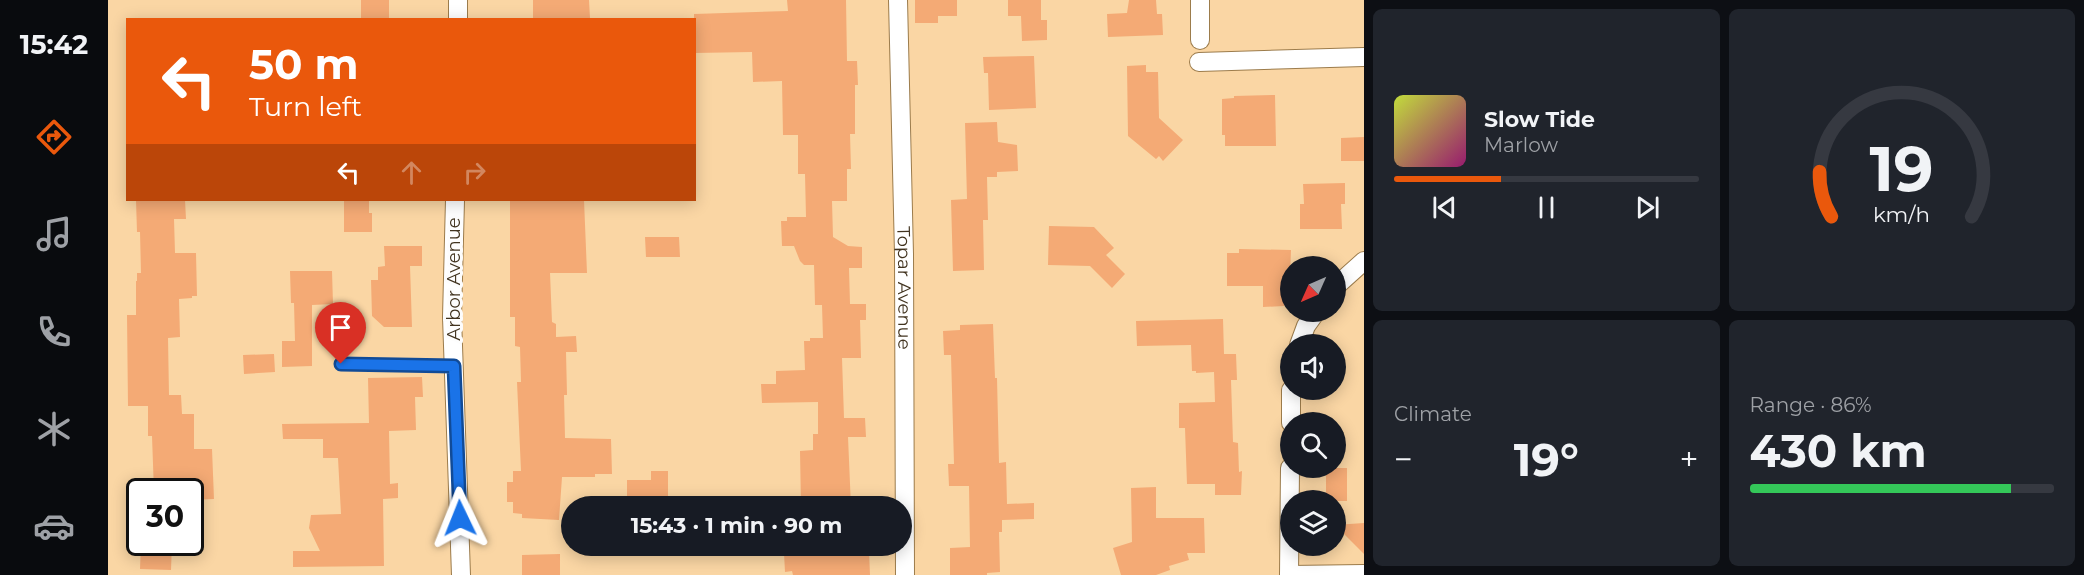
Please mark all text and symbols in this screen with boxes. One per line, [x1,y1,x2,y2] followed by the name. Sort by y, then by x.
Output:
[20,28,88,61] text: 15:42
[249,38,358,90] text: 50 m
[150,42,228,120] icon: left
[249,90,362,123] text: Turn left
[1484,106,1595,133] text: Slow Tide
[33,116,75,158] icon: directions
[1870,131,1934,207] text: 19
[1484,133,1558,157] text: Marlow
[332,156,365,189] icon: left
[395,156,428,189] icon: ahead
[458,156,491,189] icon: right
[1428,191,1461,224] icon: previous
[1530,191,1563,224] icon: pause
[1631,191,1664,224] icon: next
[1873,201,1930,227] text: km/h
[33,213,75,255] icon: music
[443,217,465,341] street label: Arbor Avenue
[892,226,915,350] street label: Topar Avenue
[1280,256,1346,322] north arrow
[1280,256,1346,556] map controls
[315,302,366,364] pin
[33,311,75,353] icon: phone
[324,311,357,344] icon: arrive
[1280,334,1346,400] button: sound
[1750,393,1872,417] text: Range · 86%
[1394,402,1472,426] text: Climate
[33,408,75,450] icon: climate
[1280,412,1346,478] button: search
[1750,423,1927,478] text: 430 km
[1514,432,1579,487] text: 19°
[1394,439,1413,479] text: −
[1680,439,1699,479] text: +
[126,478,204,556] speed limit sign: 30
[428,486,492,550] position arrow
[1280,490,1346,556] button: layers
[33,505,75,547] icon: car
[631,512,842,539] text: 15:43 · 1 min · 90 m

